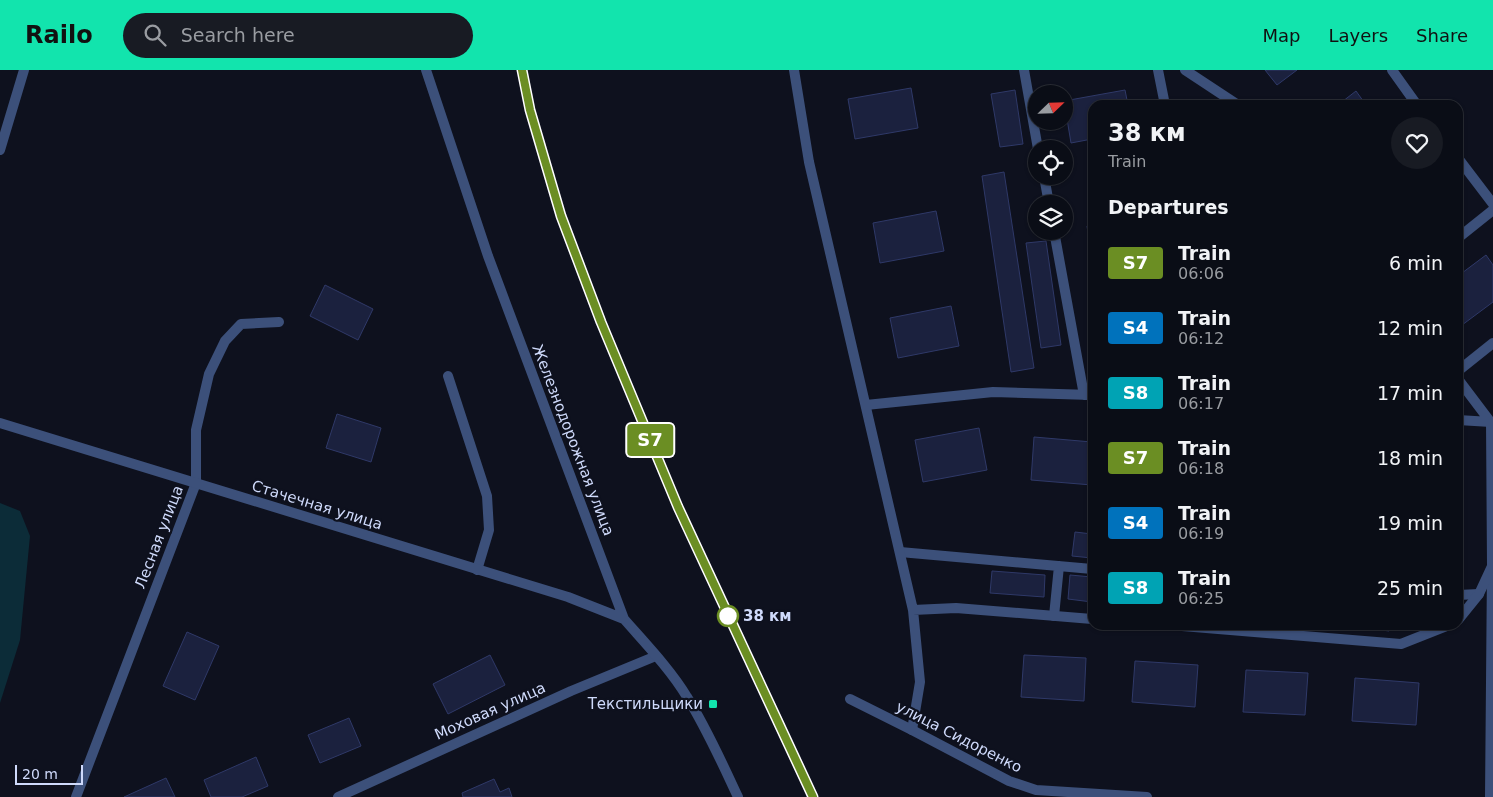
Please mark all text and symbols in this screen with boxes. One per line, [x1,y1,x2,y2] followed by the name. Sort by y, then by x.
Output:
[123,13,473,58] search box
[25,21,93,49] text: Railo
[141,21,169,49] icon: search
[181,24,295,46] text: Search here
[1262,25,1300,46] text: Map
[1328,25,1388,46] text: Layers
[1416,25,1468,46] text: Share
[1028,85,1072,130] north arrow
[1028,85,1073,240] map controls
[1391,117,1443,169] button: heart
[1108,119,1186,147] text: 38 км
[1028,140,1073,185] button: locate
[1108,152,1146,171] text: Train
[1028,195,1073,240] button: layers
[1108,196,1229,218] text: Departures
[1178,242,1231,264] text: Train
[1123,252,1148,273] text: S7
[1389,252,1443,274] text: 6 min
[1178,264,1224,283] text: 06:06
[1178,307,1231,329] text: Train
[1123,317,1148,338] text: S4
[1377,317,1443,339] text: 12 min
[1178,329,1224,348] text: 06:12
[528,342,618,538] street label: Железнодорожная улица
[1178,372,1231,394] text: Train
[1123,382,1148,403] text: S8
[1377,382,1443,404] text: 17 min
[1178,394,1224,413] text: 06:17
[628,424,672,456] line badge: S7
[637,429,663,450] text: S7
[1178,437,1231,459] text: Train
[1123,447,1148,468] text: S7
[1377,447,1443,469] text: 18 min
[1178,459,1224,478] text: 06:18
[249,477,385,533] street label: Стачечная улица
[131,483,187,591] street label: Лесная улица
[1178,502,1231,524] text: Train
[1123,512,1148,533] text: S4
[1377,512,1443,534] text: 19 min
[1178,524,1224,543] text: 06:19
[1178,567,1231,589] text: Train
[1123,577,1148,598] text: S8
[1377,577,1443,599] text: 25 min
[1178,589,1224,608] text: 06:25
[717,605,739,627] marker: 38 км
[743,607,792,625] place label: 38 км
[432,678,548,744] street label: Моховая улица
[587,695,703,713] place label: Текстильщики
[893,697,1025,777] street label: улица Сидоренко
[707,698,719,710] marker: Текстильщики
[15,762,82,785] scale bar
[22,766,58,782] text: 20 m

